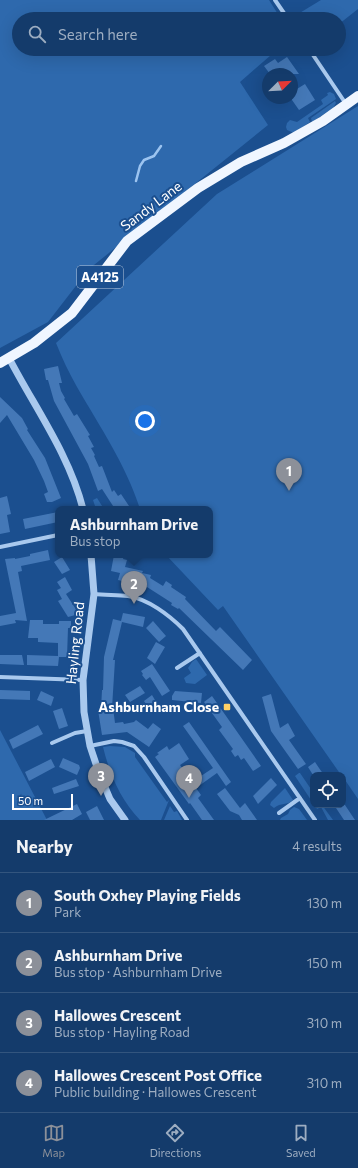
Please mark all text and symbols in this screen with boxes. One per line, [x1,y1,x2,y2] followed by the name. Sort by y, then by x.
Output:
[12,12,346,56] search box
[26,23,48,45] icon: search
[58,25,137,43] text: Search here
[262,68,298,104] north arrow
[117,177,185,234] street label: Sandy Lane
[77,266,123,288] road number: A4125
[135,411,155,431] your location
[276,458,302,491] pin: 1
[55,506,213,558] popup
[70,515,198,533] text: Ashburnham Drive
[70,533,120,549] text: Bus stop
[121,571,147,604] pin: 2
[62,601,87,685] street label: Hayling Road
[98,698,219,715] place label: Ashburnham Close
[222,702,232,712] marker: Ashburnham Close
[88,763,114,796] pin: 3
[176,765,202,798] pin: 4
[310,772,346,808] map controls
[310,772,346,808] button: locate
[12,792,73,811] scale bar
[18,794,43,807] text: 50 m
[16,836,73,857] text: Nearby
[292,838,342,854] text: 4 results
[54,886,241,904] text: South Oxhey Playing Fields
[26,895,32,911] text: 1
[307,895,342,911] text: 130 m
[54,904,81,920] text: Park
[54,946,182,964] text: Ashburnham Drive
[25,955,33,971] text: 2
[307,955,342,971] text: 150 m
[54,964,222,980] text: Bus stop · Ashburnham Drive
[54,1006,181,1024] text: Hallowes Crescent
[25,1015,33,1031] text: 3
[307,1015,342,1031] text: 310 m
[54,1024,190,1040] text: Bus stop · Hayling Road
[54,1066,262,1084] text: Hallowes Crescent Post Office
[25,1075,33,1091] text: 4
[307,1075,342,1091] text: 310 m
[54,1084,257,1100] text: Public building · Hallowes Crescent
[42,1122,65,1159] tab: Map
[150,1122,201,1159] tab: Directions
[286,1122,316,1159] tab: Saved

